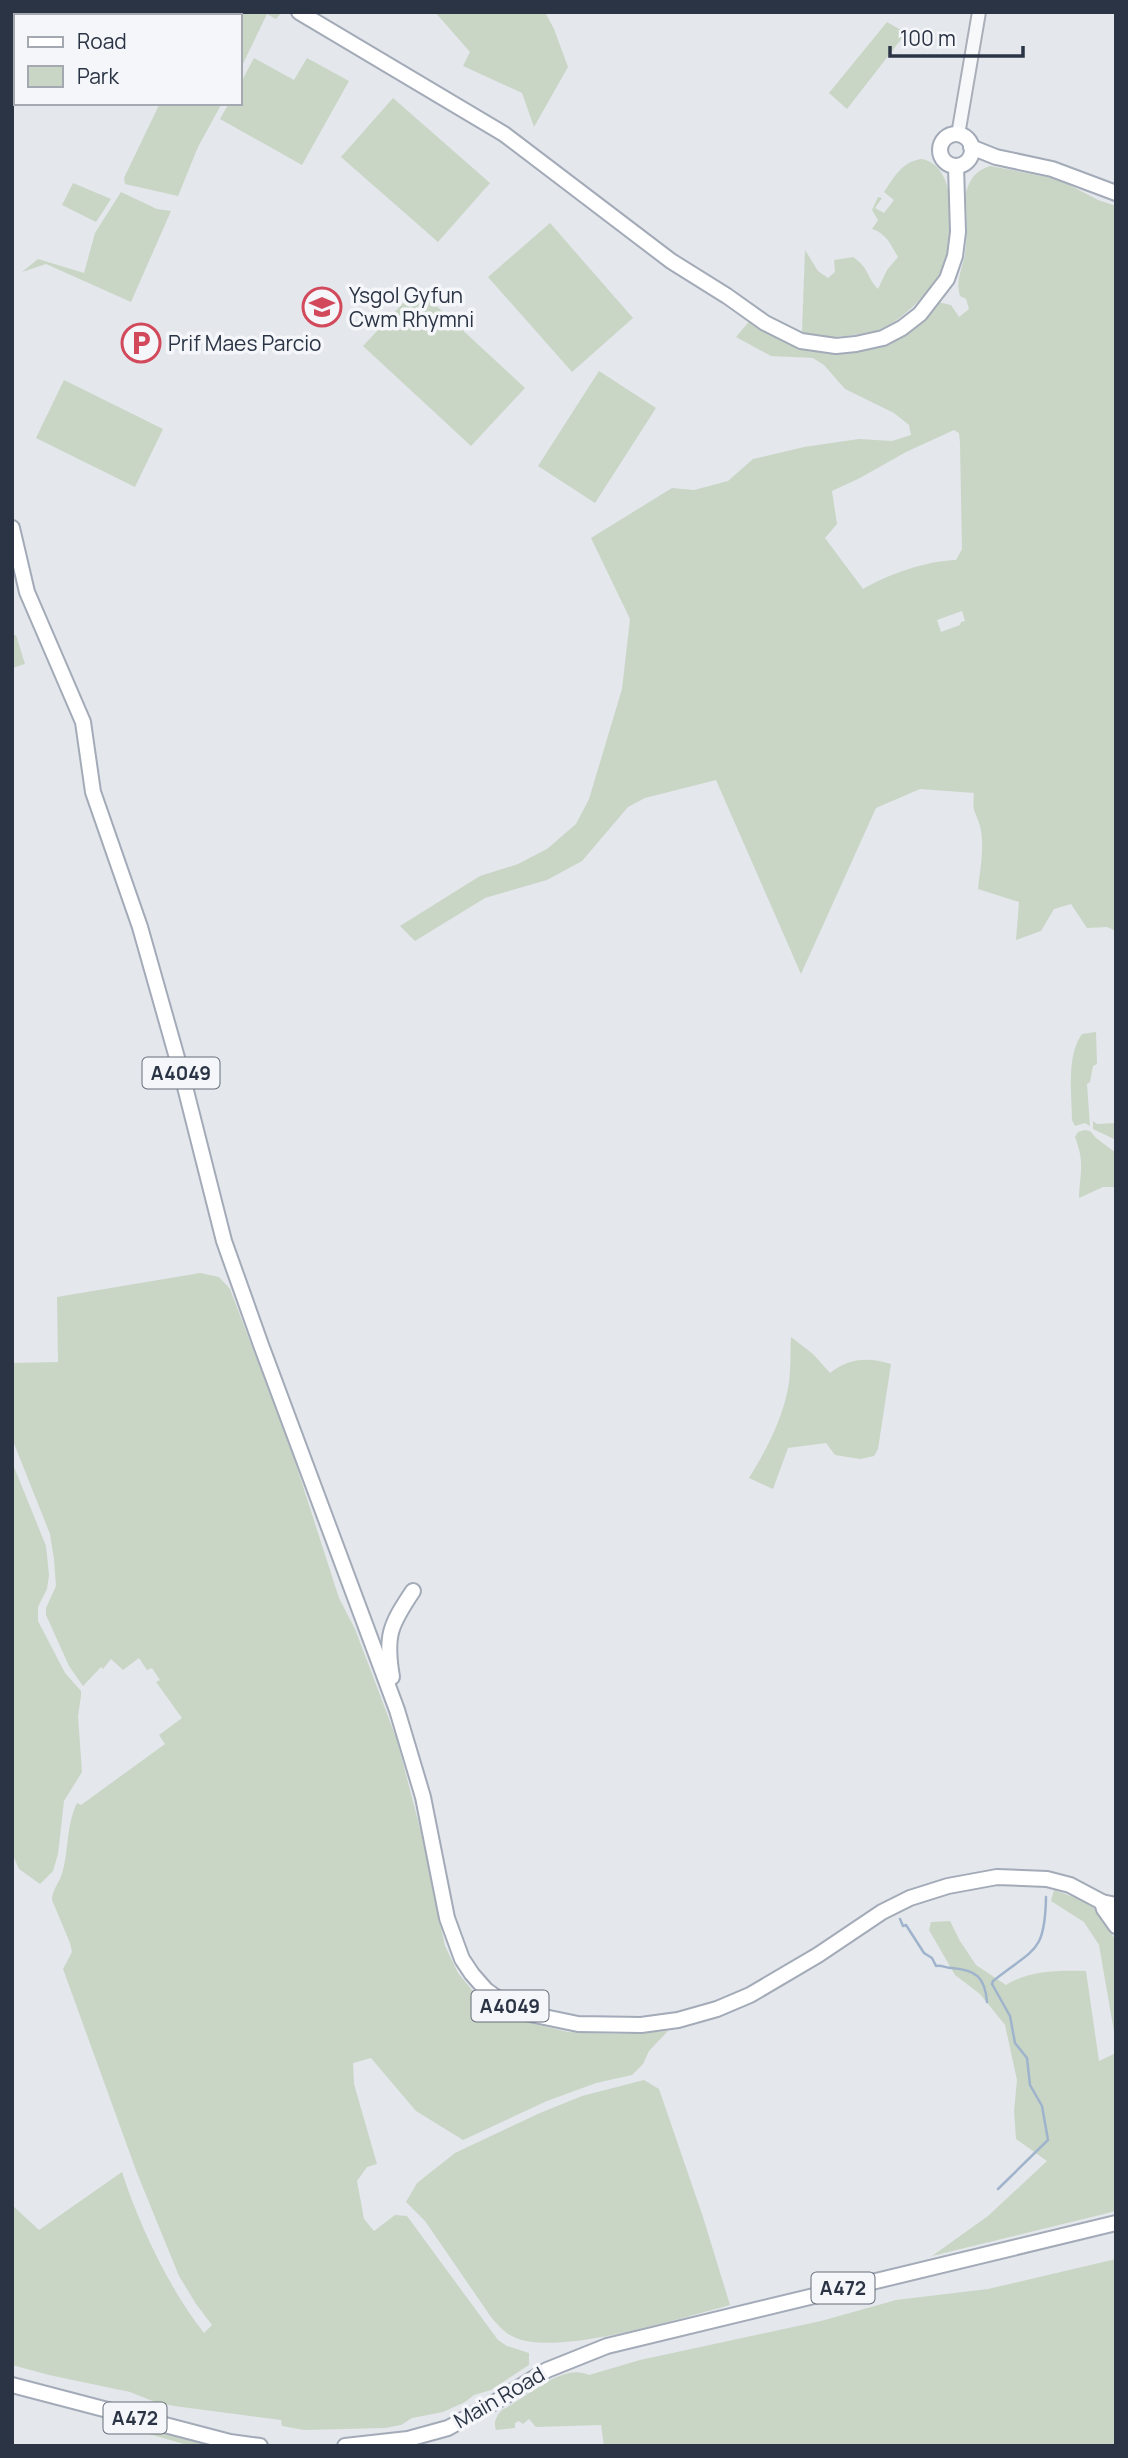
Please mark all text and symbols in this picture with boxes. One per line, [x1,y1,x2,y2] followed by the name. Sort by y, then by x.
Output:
[14,14,242,105] legend
[890,14,1023,58] scale bar
[900,24,956,52] text: 100 m
[77,27,127,55] text: Road
[77,62,119,90] text: Park
[349,281,474,333] place label: Ysgol Gyfun Cwm Rhymni
[301,286,343,328] school or university icon: Ysgol Gyfun Cwm Rhymni
[120,322,162,364] parking icon: Prif Maes Parcio
[168,329,321,357] place label: Prif Maes Parcio
[142,1058,220,1088] road number: A4049
[472,1990,548,2022] road number: A4049
[812,2272,874,2304] road number: A472
[448,2360,550,2434] street label: Main Road
[104,2402,166,2434] road number: A472

